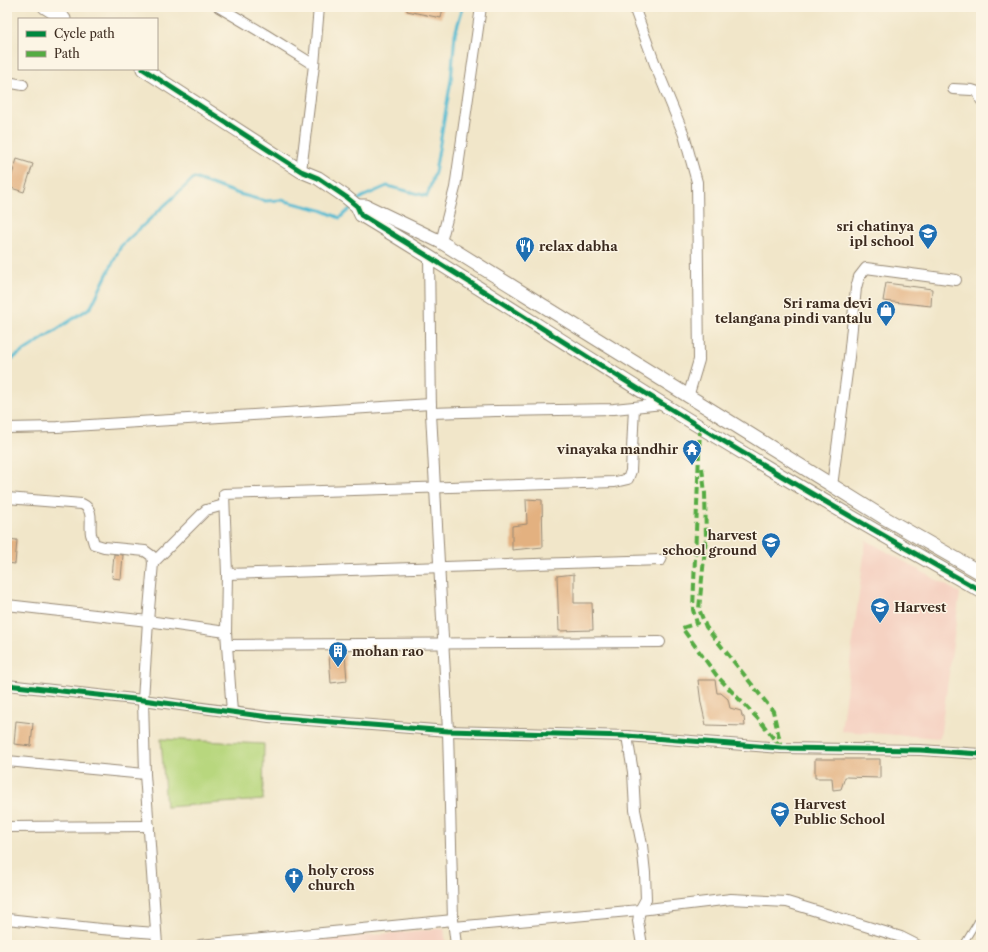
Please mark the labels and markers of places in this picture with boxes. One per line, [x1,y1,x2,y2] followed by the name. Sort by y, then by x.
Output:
[836,218,914,249] place label: sri chatinya ipl school
[917,222,939,250] school or university icon: sri chatinya ipl school
[514,235,536,263] restaurant icon: relax dabha
[539,238,618,254] place label: relax dabha
[715,295,872,326] place label: Sri rama devi telangana pindi vantalu
[875,299,897,327] shop icon: Sri rama devi telangana pindi vantalu
[681,438,703,466] temple icon: vinayaka mandhir
[556,441,679,457] place label: vinayaka mandhir
[662,527,758,558] place label: harvest school ground
[760,531,782,559] school or university icon: harvest school ground
[869,596,891,624] school or university icon: Harvest
[894,599,947,615] place label: Harvest
[327,640,349,668] building icon: mohan rao
[352,643,424,659] place label: mohan rao
[794,796,886,827] place label: Harvest Public School
[769,800,791,828] school or university icon: Harvest Public School
[308,862,374,893] place label: holy cross church
[283,866,305,894] church icon: holy cross church

